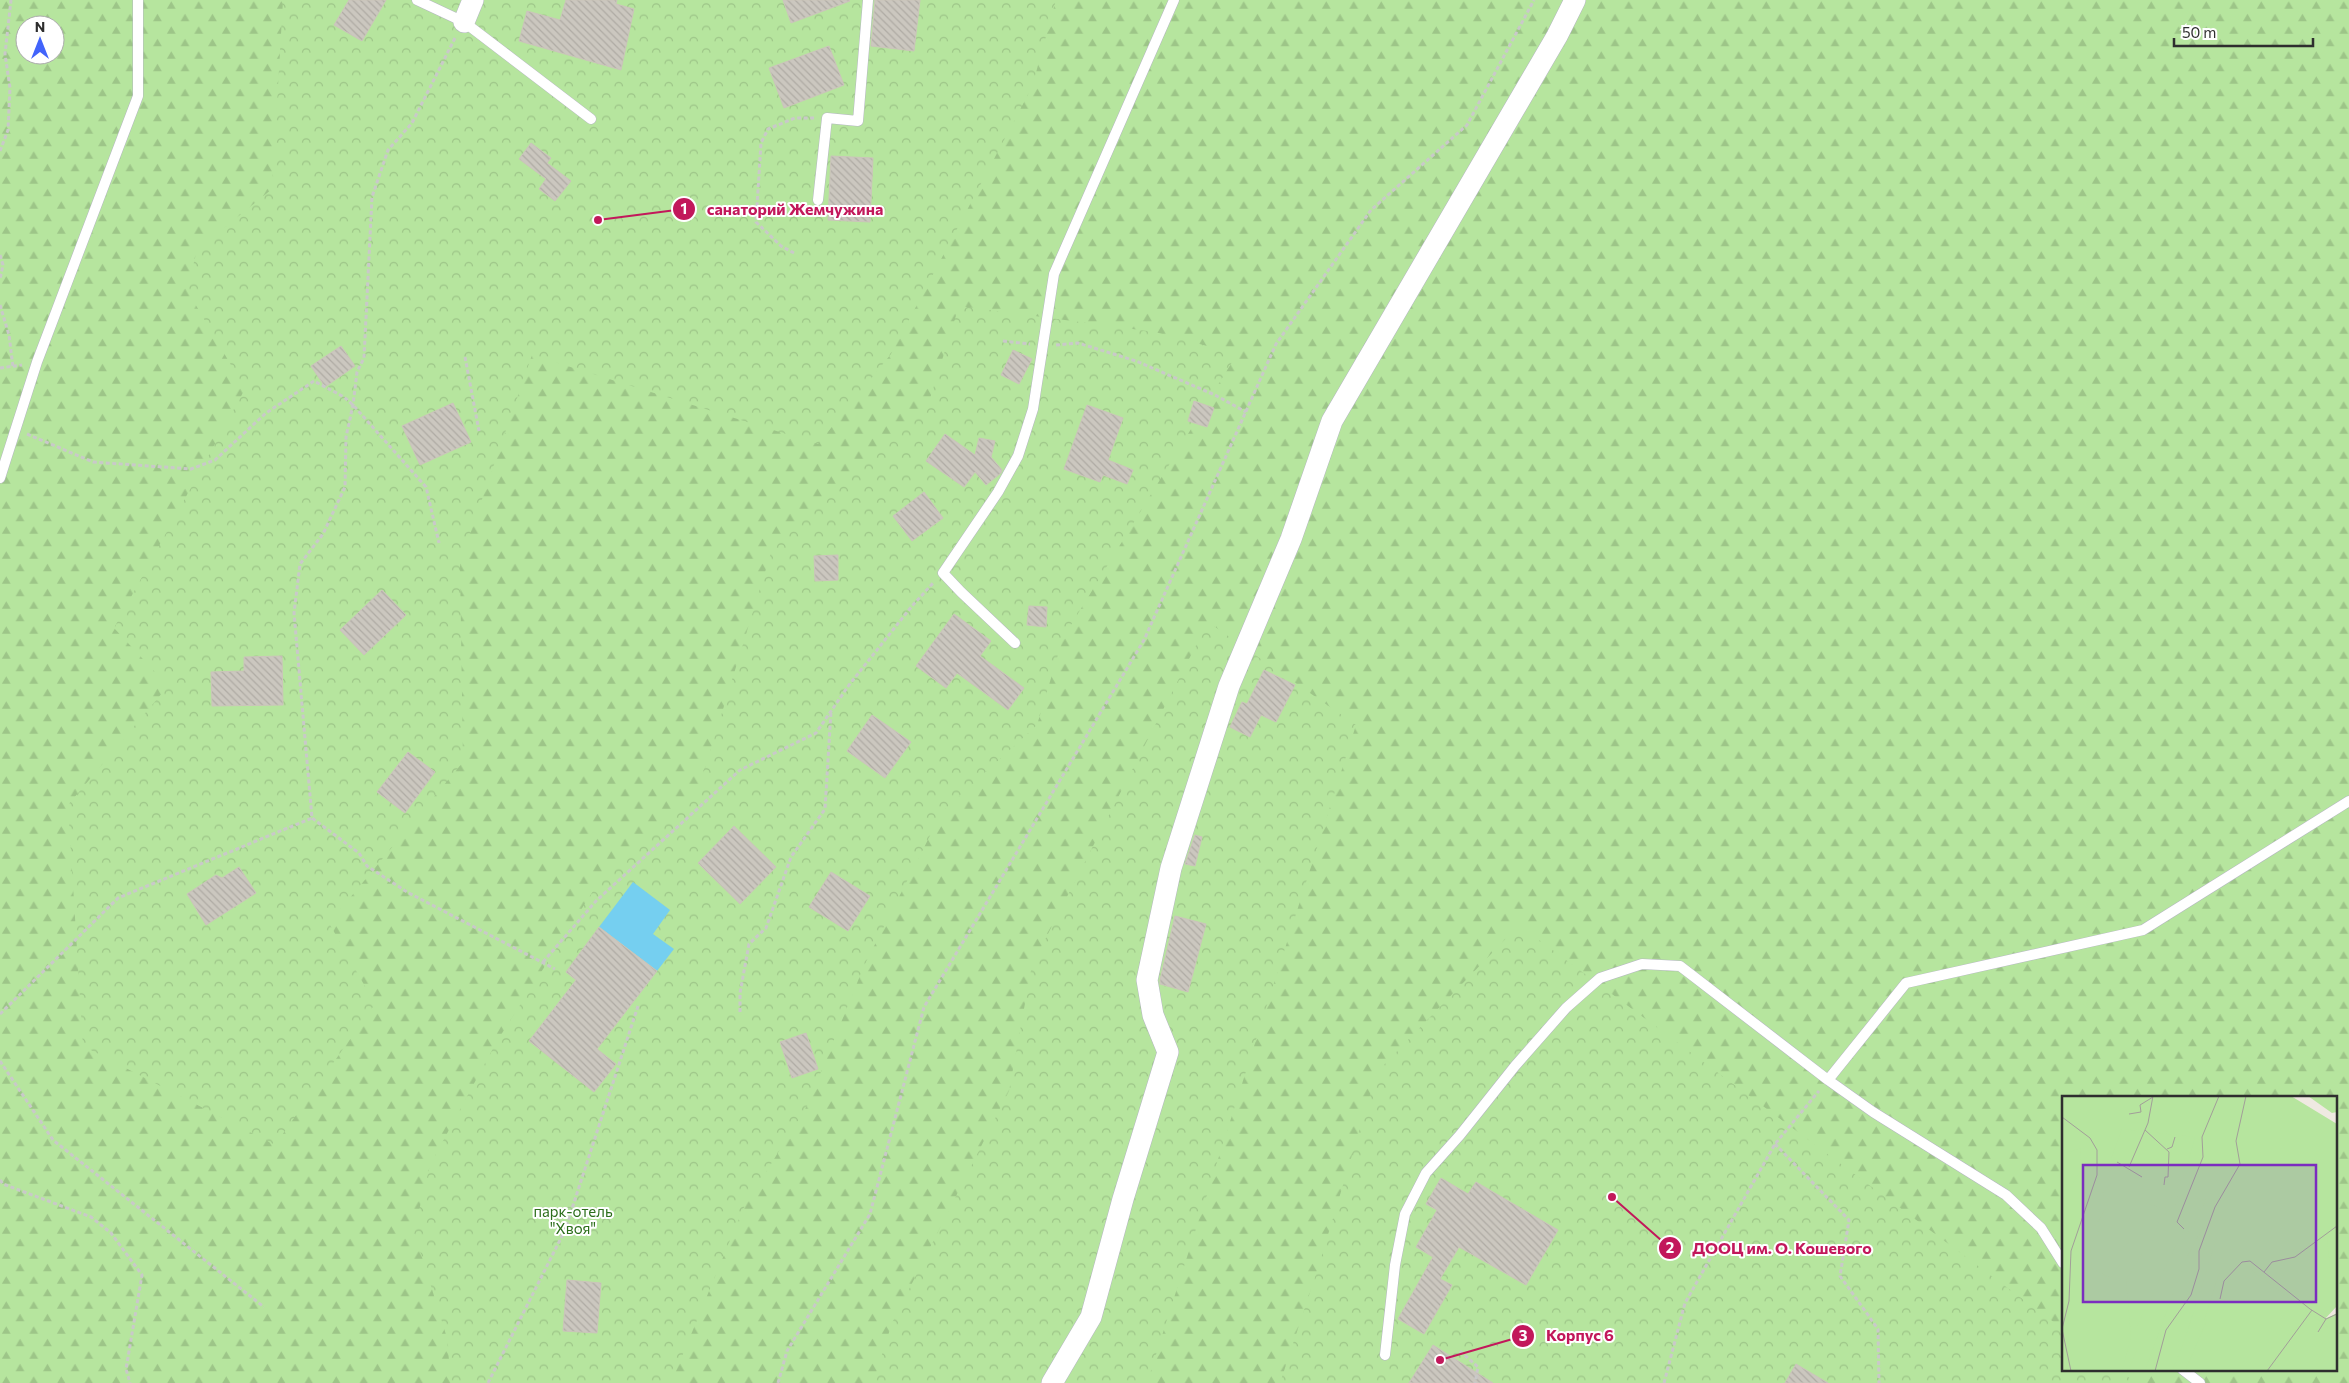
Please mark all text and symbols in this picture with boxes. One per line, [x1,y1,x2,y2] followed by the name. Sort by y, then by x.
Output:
[15,15,65,65] north arrow
[2174,15,2313,47] scale bar
[35,18,45,35] text: N
[2182,23,2216,41] text: 50 m
[672,193,894,224] callout: санаторий Жемчужина
[681,199,687,217] text: 1
[707,199,883,218] text: санаторий Жемчужина
[2062,1096,2336,1370] inset map
[533,1202,613,1237] park label: парк-отель "Хвоя"
[1658,1233,1882,1264] callout: ДООЦ им. О. Кошевого
[1666,1238,1674,1256] text: 2
[1692,1238,1872,1257] text: ДООЦ им. О. Кошевого
[1511,1320,1624,1351] callout: Корпус 6
[1546,1325,1614,1344] text: Корпус 6
[1519,1326,1528,1344] text: 3

